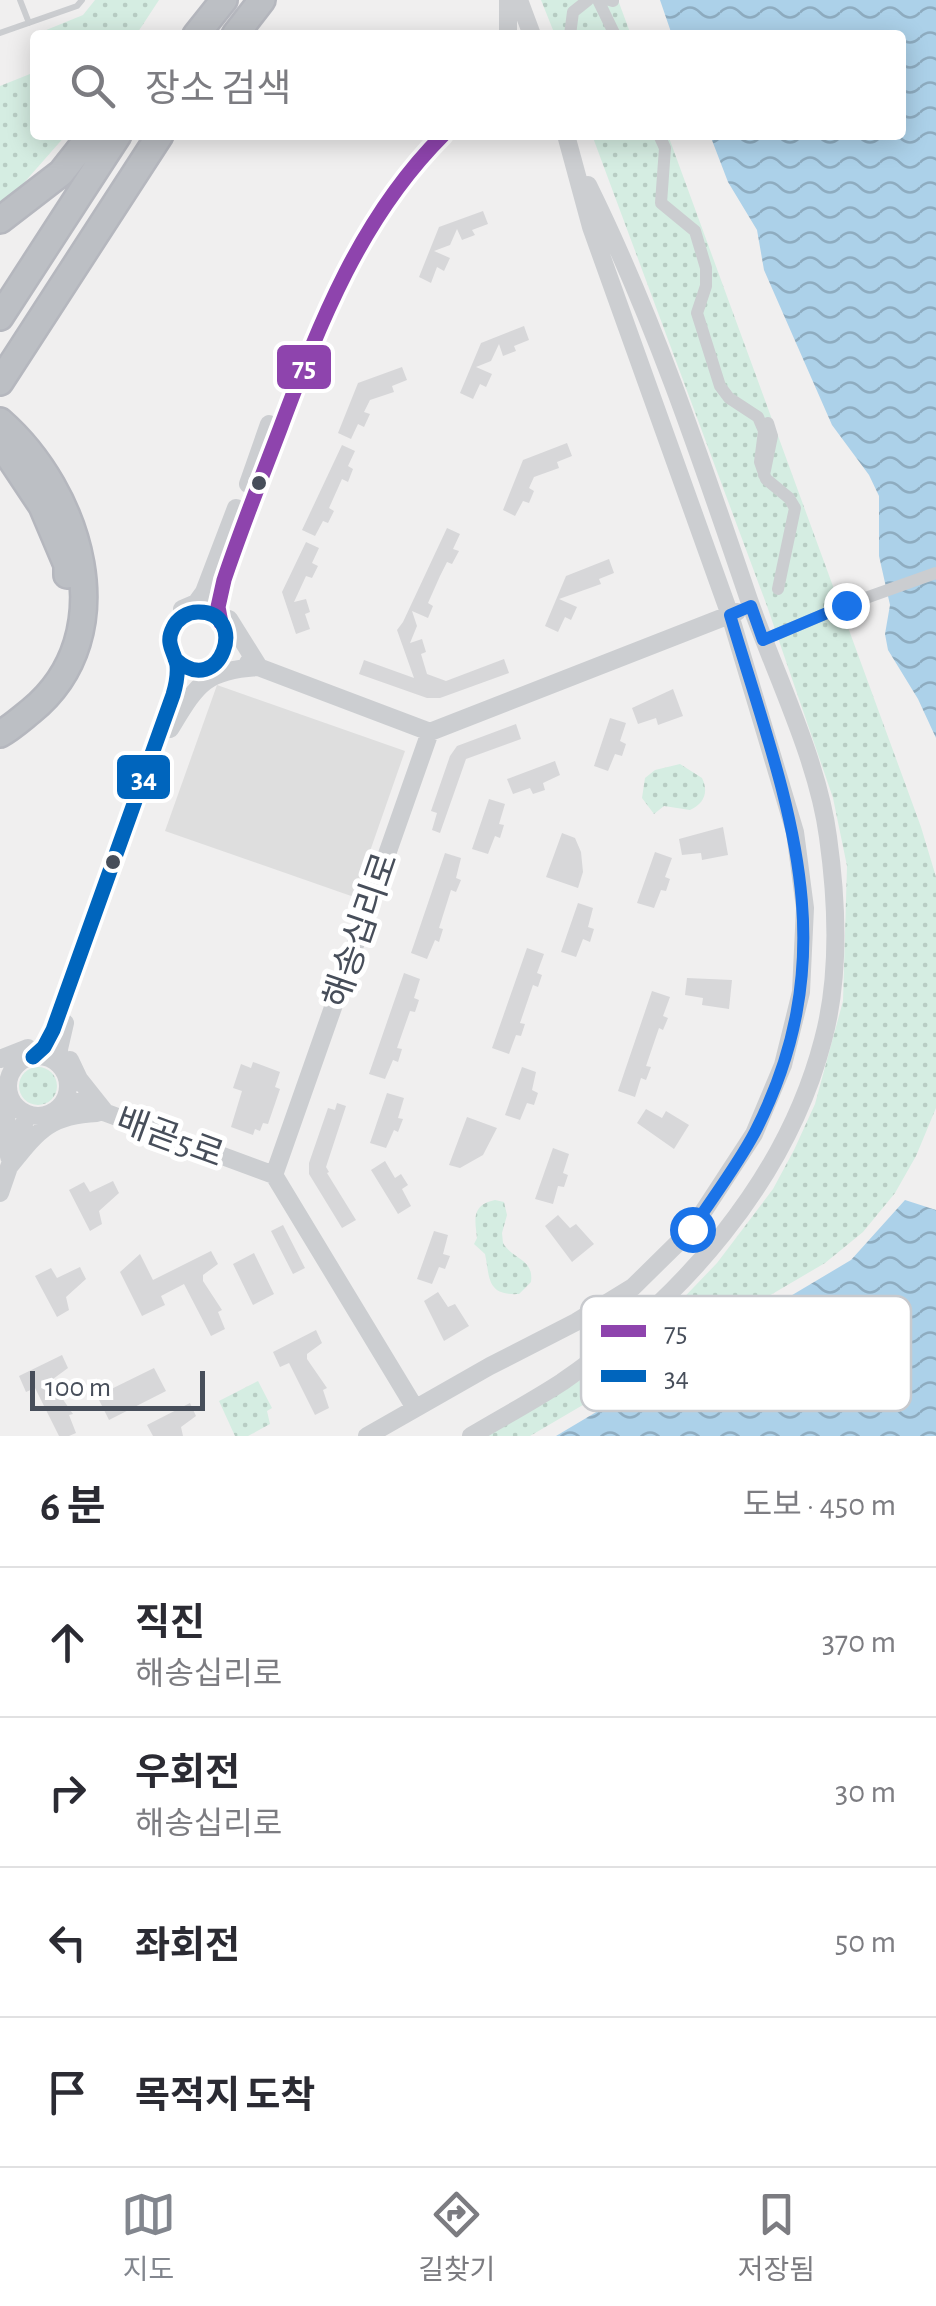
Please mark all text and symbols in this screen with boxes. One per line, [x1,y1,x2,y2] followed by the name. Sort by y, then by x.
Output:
[30,30,906,140] search box
[65,58,120,113] icon: search
[145,71,291,109] text: 장소 검색
[275,343,333,391] line badge: 75
[292,354,316,382] text: 75
[249,473,269,493] unlabelled marker
[824,583,870,629] route end
[115,753,172,801] line badge: 34
[131,765,157,793] text: 34
[318,848,404,1012] street label: 해송십리로
[103,852,123,872] unlabelled marker
[111,1102,228,1174] street label: 배곧5로
[670,1207,716,1253] route start
[581,1296,911,1411] legend
[664,1319,687,1347] text: 75
[664,1364,689,1392] text: 34
[30,1366,205,1410] scale bar
[45,1374,111,1402] text: 100 m
[40,1486,105,1528] text: 6 분
[743,1489,896,1521] text: 도보 · 450 m
[135,1605,205,1643] text: 직진
[40,1615,95,1670] icon: ahead
[822,1626,896,1658] text: 370 m
[135,1658,282,1690] text: 해송십리로
[135,1755,240,1793] text: 우회전
[40,1765,95,1820] icon: right
[835,1776,896,1808] text: 30 m
[135,1808,282,1840] text: 해송십리로
[40,1915,95,1970] icon: left
[835,1926,896,1958] text: 50 m
[135,1928,240,1966] text: 좌회전
[40,2065,95,2120] icon: arrive
[135,2078,316,2116] text: 목적지 도착
[121,2187,176,2288] tab: 지도
[418,2187,495,2288] tab: 길찾기
[738,2187,815,2288] tab: 저장됨

